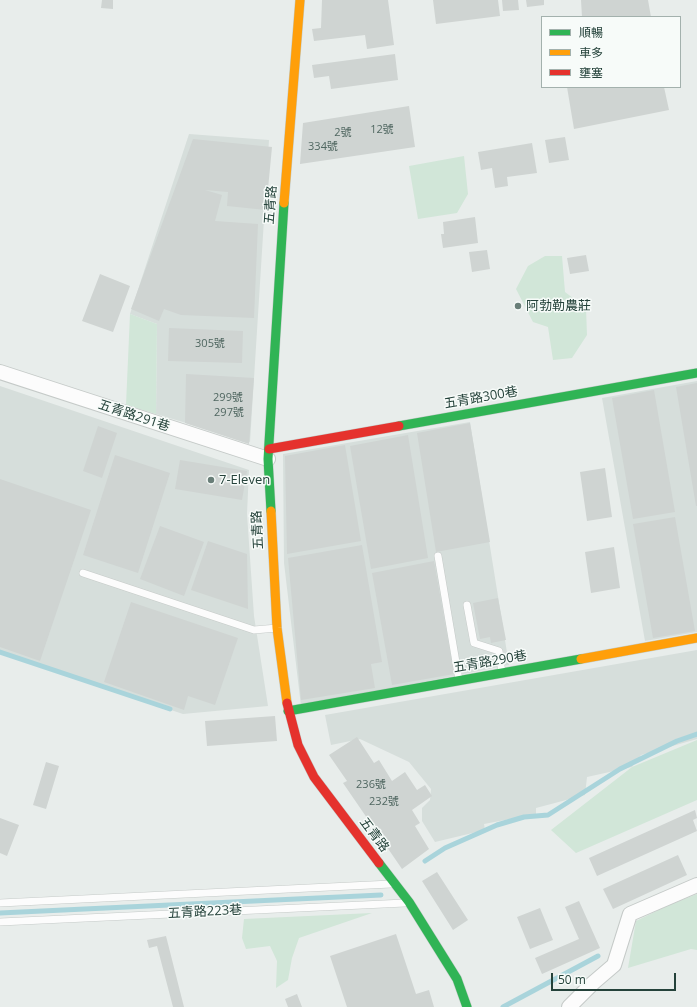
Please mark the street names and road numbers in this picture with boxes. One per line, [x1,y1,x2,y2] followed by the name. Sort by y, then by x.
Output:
[262,185,280,225] street label: 五青路
[443,384,519,412] street label: 五青路300巷
[96,397,172,435] street label: 五青路291巷
[249,510,267,550] street label: 五青路
[452,648,528,676] street label: 五青路290巷
[356,815,392,855] street label: 五青路
[167,902,243,922] street label: 五青路223巷

